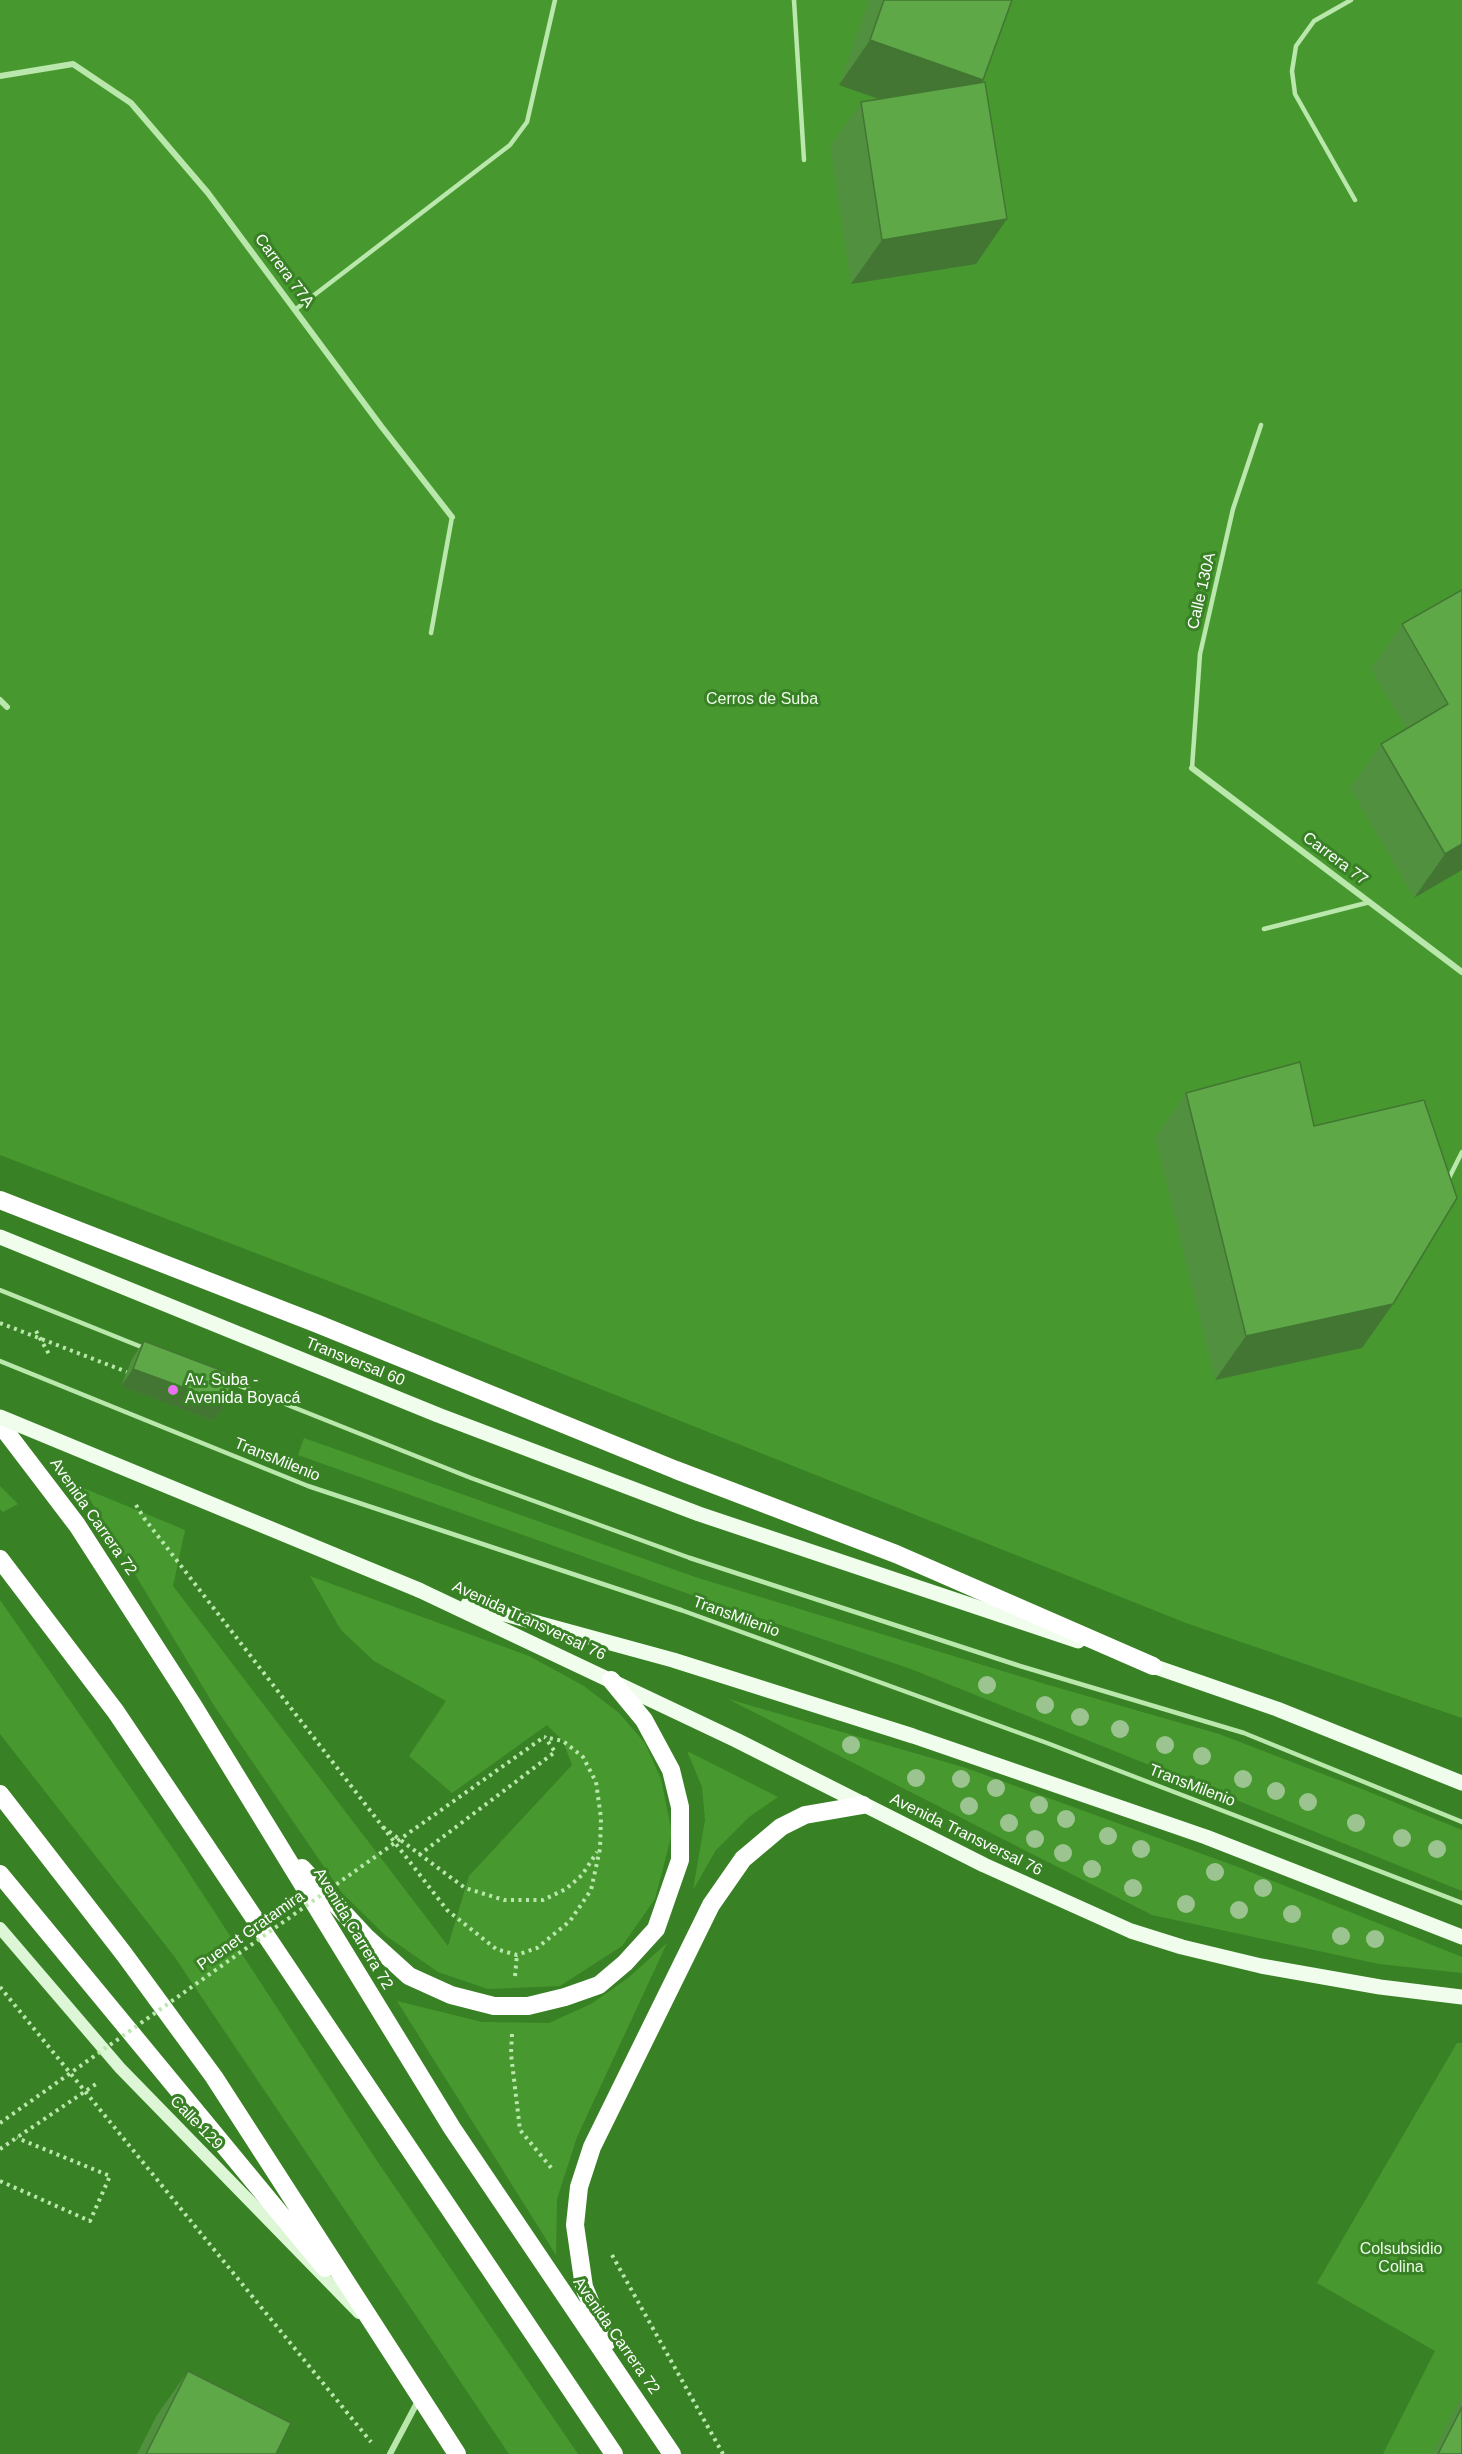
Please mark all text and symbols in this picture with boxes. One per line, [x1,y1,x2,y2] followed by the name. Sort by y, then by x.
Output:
[250,230,318,312] street label: Carrera 77A
[1184,551,1220,631] street label: Calle 130A
[706,690,818,710] park label: Cerros de Suba
[1299,828,1371,890] street label: Carrera 77
[303,1333,407,1391] street label: Transversal 60
[185,1371,300,1409] place label: Av. Suba - Avenida Boyacá
[166,1383,180,1397] marker: Av. Suba - Avenida Boyacá
[231,1434,323,1486] street label: TransMilenio
[45,1455,141,1579] street label: Avenida Carrera 72
[449,1577,609,1665] street label: Avenida Transversal 76
[690,1592,782,1642] street label: TransMilenio
[1146,1761,1238,1811] street label: TransMilenio
[887,1790,1045,1880] street label: Avenida Transversal 76
[309,1865,397,1993] street label: Avenida Carrera 72
[194,1887,308,1975] street label: Puenet Gratamira
[166,2092,226,2154] street label: Calle 129
[1360,2240,1442,2278] park label: Colsubsidio Colina
[568,2274,664,2398] street label: Avenida Carrera 72

